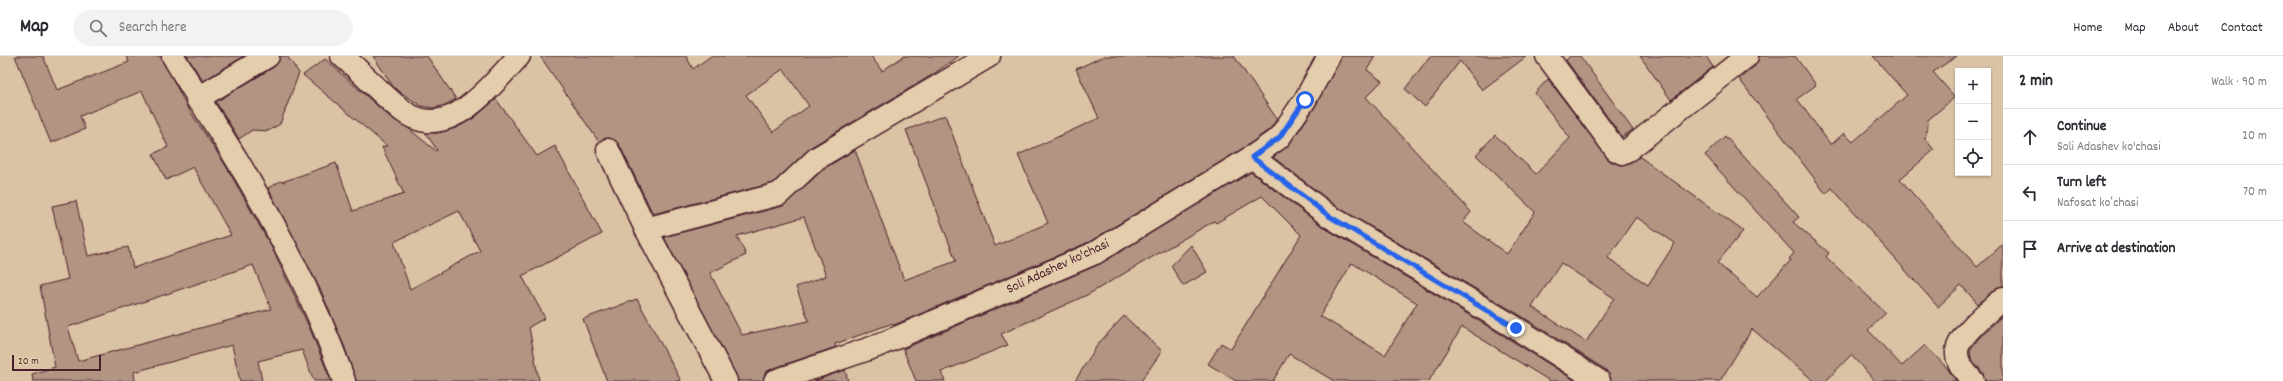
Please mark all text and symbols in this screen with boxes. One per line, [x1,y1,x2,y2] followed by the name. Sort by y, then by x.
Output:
[73,10,353,46] search box
[20,14,49,41] text: Map
[87,17,109,39] icon: search
[119,17,187,39] text: Search here
[2073,18,2102,38] text: Home
[2124,18,2146,38] text: Map
[2168,18,2199,38] text: About
[2221,18,2263,38] text: Contact
[1955,68,1991,176] map controls
[1955,68,1991,104] button: +
[2019,70,2053,94] text: 2 min
[2211,73,2267,92] text: Walk · 90 m
[1296,91,1314,109] route start
[1955,104,1991,140] button: −
[2057,116,2106,138] text: Continue
[2019,126,2041,148] icon: ahead
[2242,127,2267,146] text: 20 m
[2057,138,2161,157] text: Soli Adashev ko'chasi
[1955,140,1991,176] button: locate
[2057,172,2106,194] text: Turn left
[2019,182,2041,204] icon: left
[2243,183,2267,202] text: 70 m
[2057,194,2138,213] text: Nafosat koʻchasi
[1003,234,1113,300] street label: Soli Adashev ko'chasi
[2019,238,2041,260] icon: arrive
[2057,238,2175,260] text: Arrive at destination
[1507,319,1525,337] route end
[12,353,101,372] scale bar
[18,354,39,370] text: 20 m

